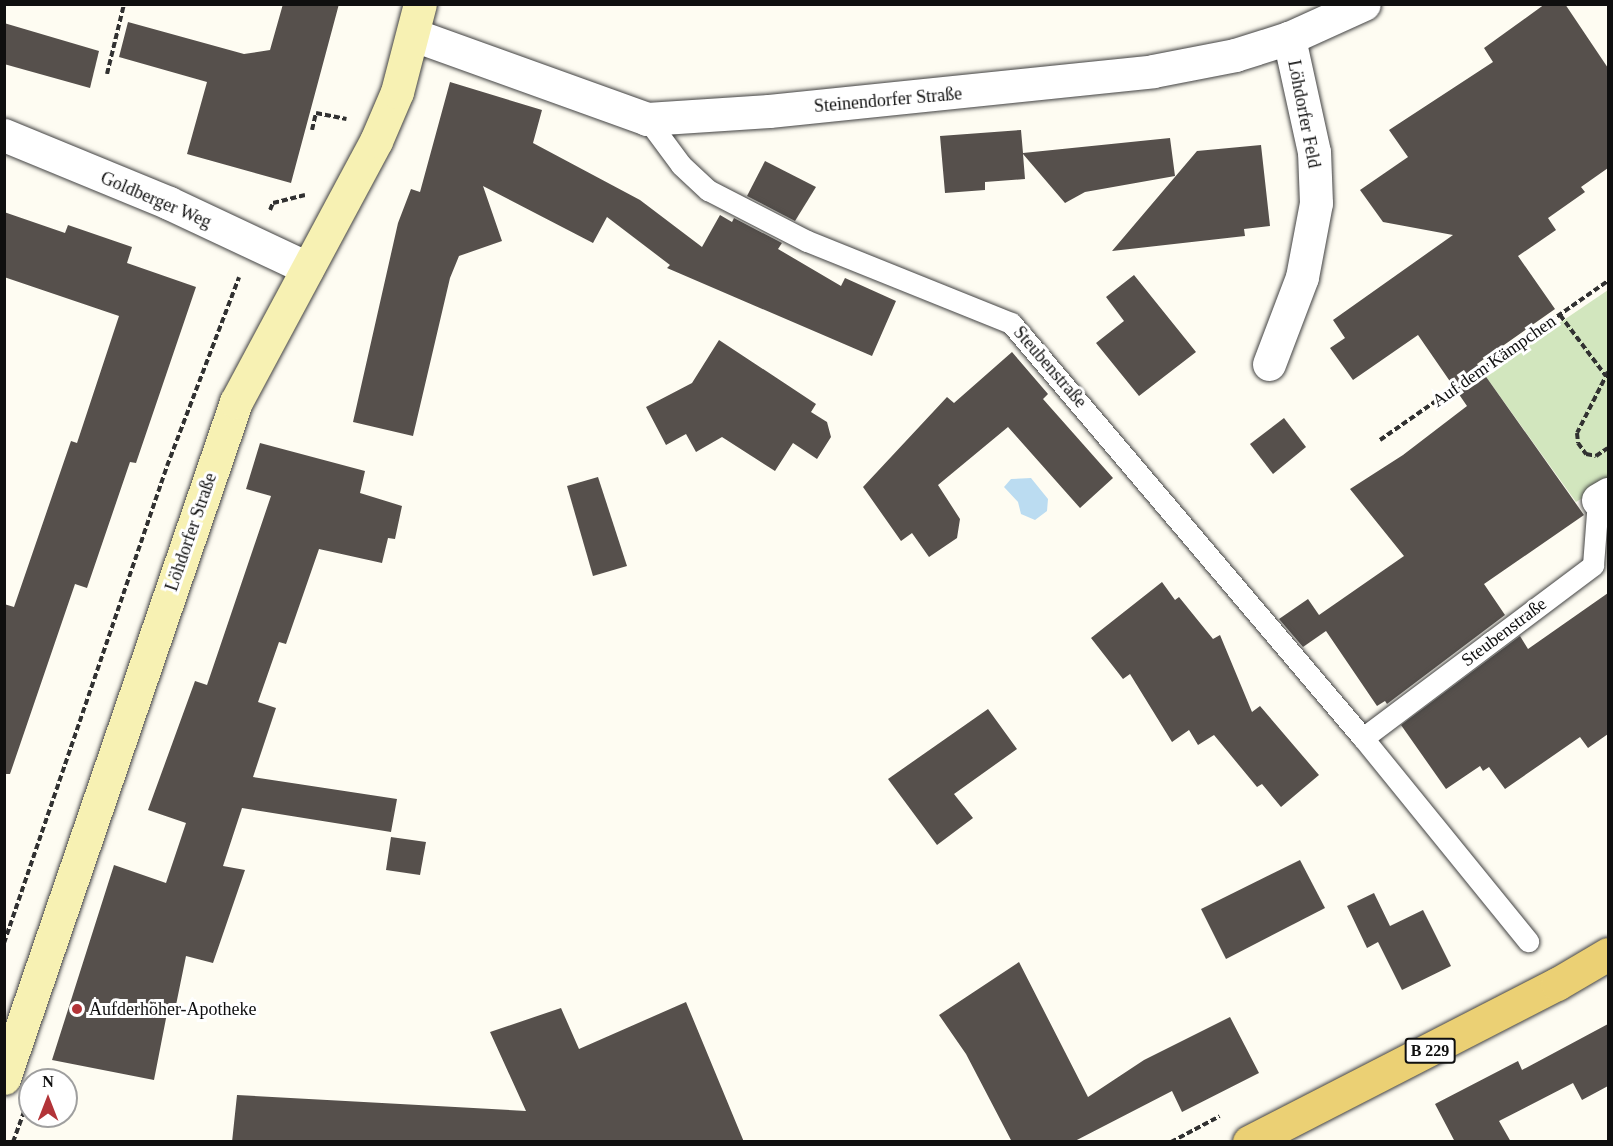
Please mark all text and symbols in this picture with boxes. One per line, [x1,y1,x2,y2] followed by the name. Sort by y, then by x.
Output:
[1283,58,1325,170] street label: Löhdorfer Feld
[813,83,963,117] street label: Steinendorfer Straße
[97,167,215,233] street label: Goldberger Weg
[1428,310,1560,412] street label: Auf dem Kämpchen
[1009,322,1091,412] street label: Steubenstraße
[161,470,221,594] street label: Löhdorfer Straße
[1457,593,1551,671] street label: Steubenstraße
[89,998,257,1020] place label: Aufderhöher-Apotheke
[70,1002,84,1016] marker: Aufderhöher-Apotheke
[1404,1038,1456,1064] road number: B 229
[18,1068,78,1128] north arrow
[42,1073,54,1090] text: N

